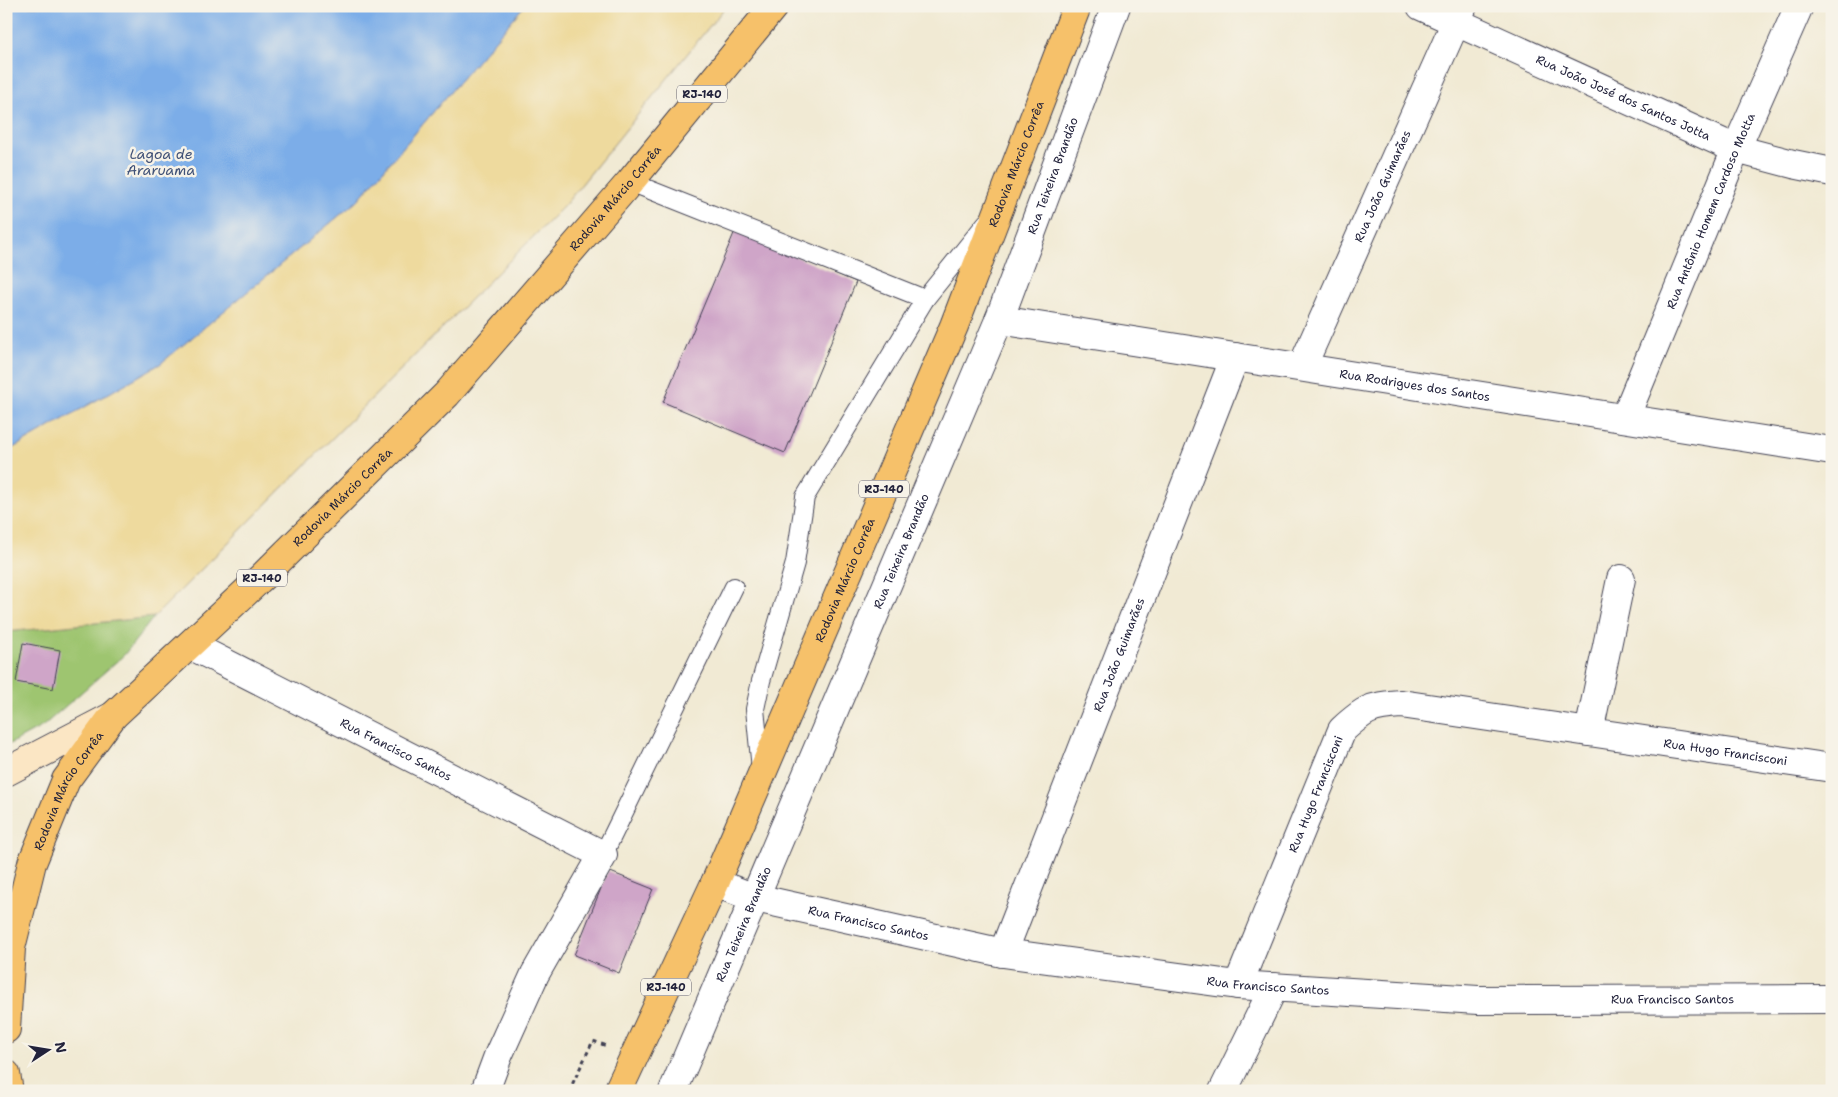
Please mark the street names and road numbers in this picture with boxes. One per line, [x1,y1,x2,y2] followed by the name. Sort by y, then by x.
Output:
[1533,51,1713,145] street label: Rua João José dos Santos Jotta
[677,86,727,102] road number: RJ-140
[985,98,1048,230] street label: Rodovia Márcio Corrêa
[1663,110,1759,312] street label: Rua Antônio Homem Cardoso Motta
[1024,115,1082,237] street label: Rua Teixeira Brandão
[1351,128,1415,245] street label: Rua João Guimarães
[566,142,665,254] street label: Rodovia Márcio Corrêa
[1338,366,1491,405] street label: Rua Rodrigues dos Santos
[289,444,396,550] street label: Rodovia Márcio Corrêa
[859,480,909,498] road number: RJ-140
[870,491,933,611] street label: Rua Teixeira Brandão
[811,515,879,645] street label: Rodovia Márcio Corrêa
[237,570,287,586] road number: RJ-140
[1090,595,1149,714] street label: Rua João Guimarães
[337,715,454,785] street label: Rua Francisco Santos
[30,728,107,853] street label: Rodovia Márcio Corrêa
[1285,733,1347,855] street label: Rua Hugo Francisconi
[1663,735,1788,769] street label: Rua Hugo Francisconi
[712,864,775,984] street label: Rua Teixeira Brandão
[807,902,930,944] street label: Rua Francisco Santos
[1206,973,1330,999] street label: Rua Francisco Santos
[641,979,691,996] road number: RJ-140
[1611,991,1734,1008] street label: Rua Francisco Santos

